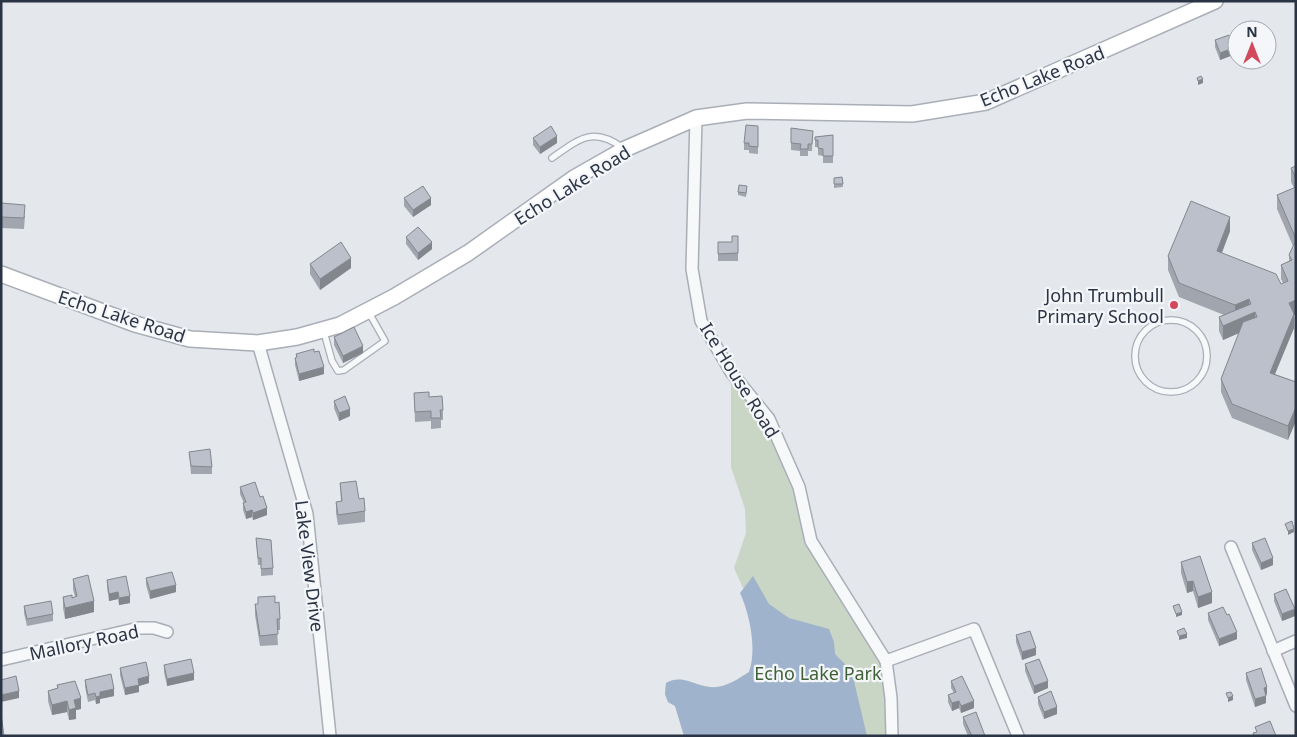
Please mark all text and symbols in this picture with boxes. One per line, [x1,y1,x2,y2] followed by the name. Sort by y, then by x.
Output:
[1227,20,1277,70] north arrow
[1246,22,1258,41] text: N
[976,40,1108,112] street label: Echo Lake Road
[509,140,635,230] street label: Echo Lake Road
[1037,283,1164,328] place label: John Trumbull Primary School
[55,284,189,348] street label: Echo Lake Road
[1168,299,1180,311] marker: John Trumbull Primary School
[695,318,785,442] street label: Ice House Road
[290,499,330,633] street label: Lake View Drive
[27,619,141,665] street label: Mallory Road
[754,661,882,685] park label: Echo Lake Park

